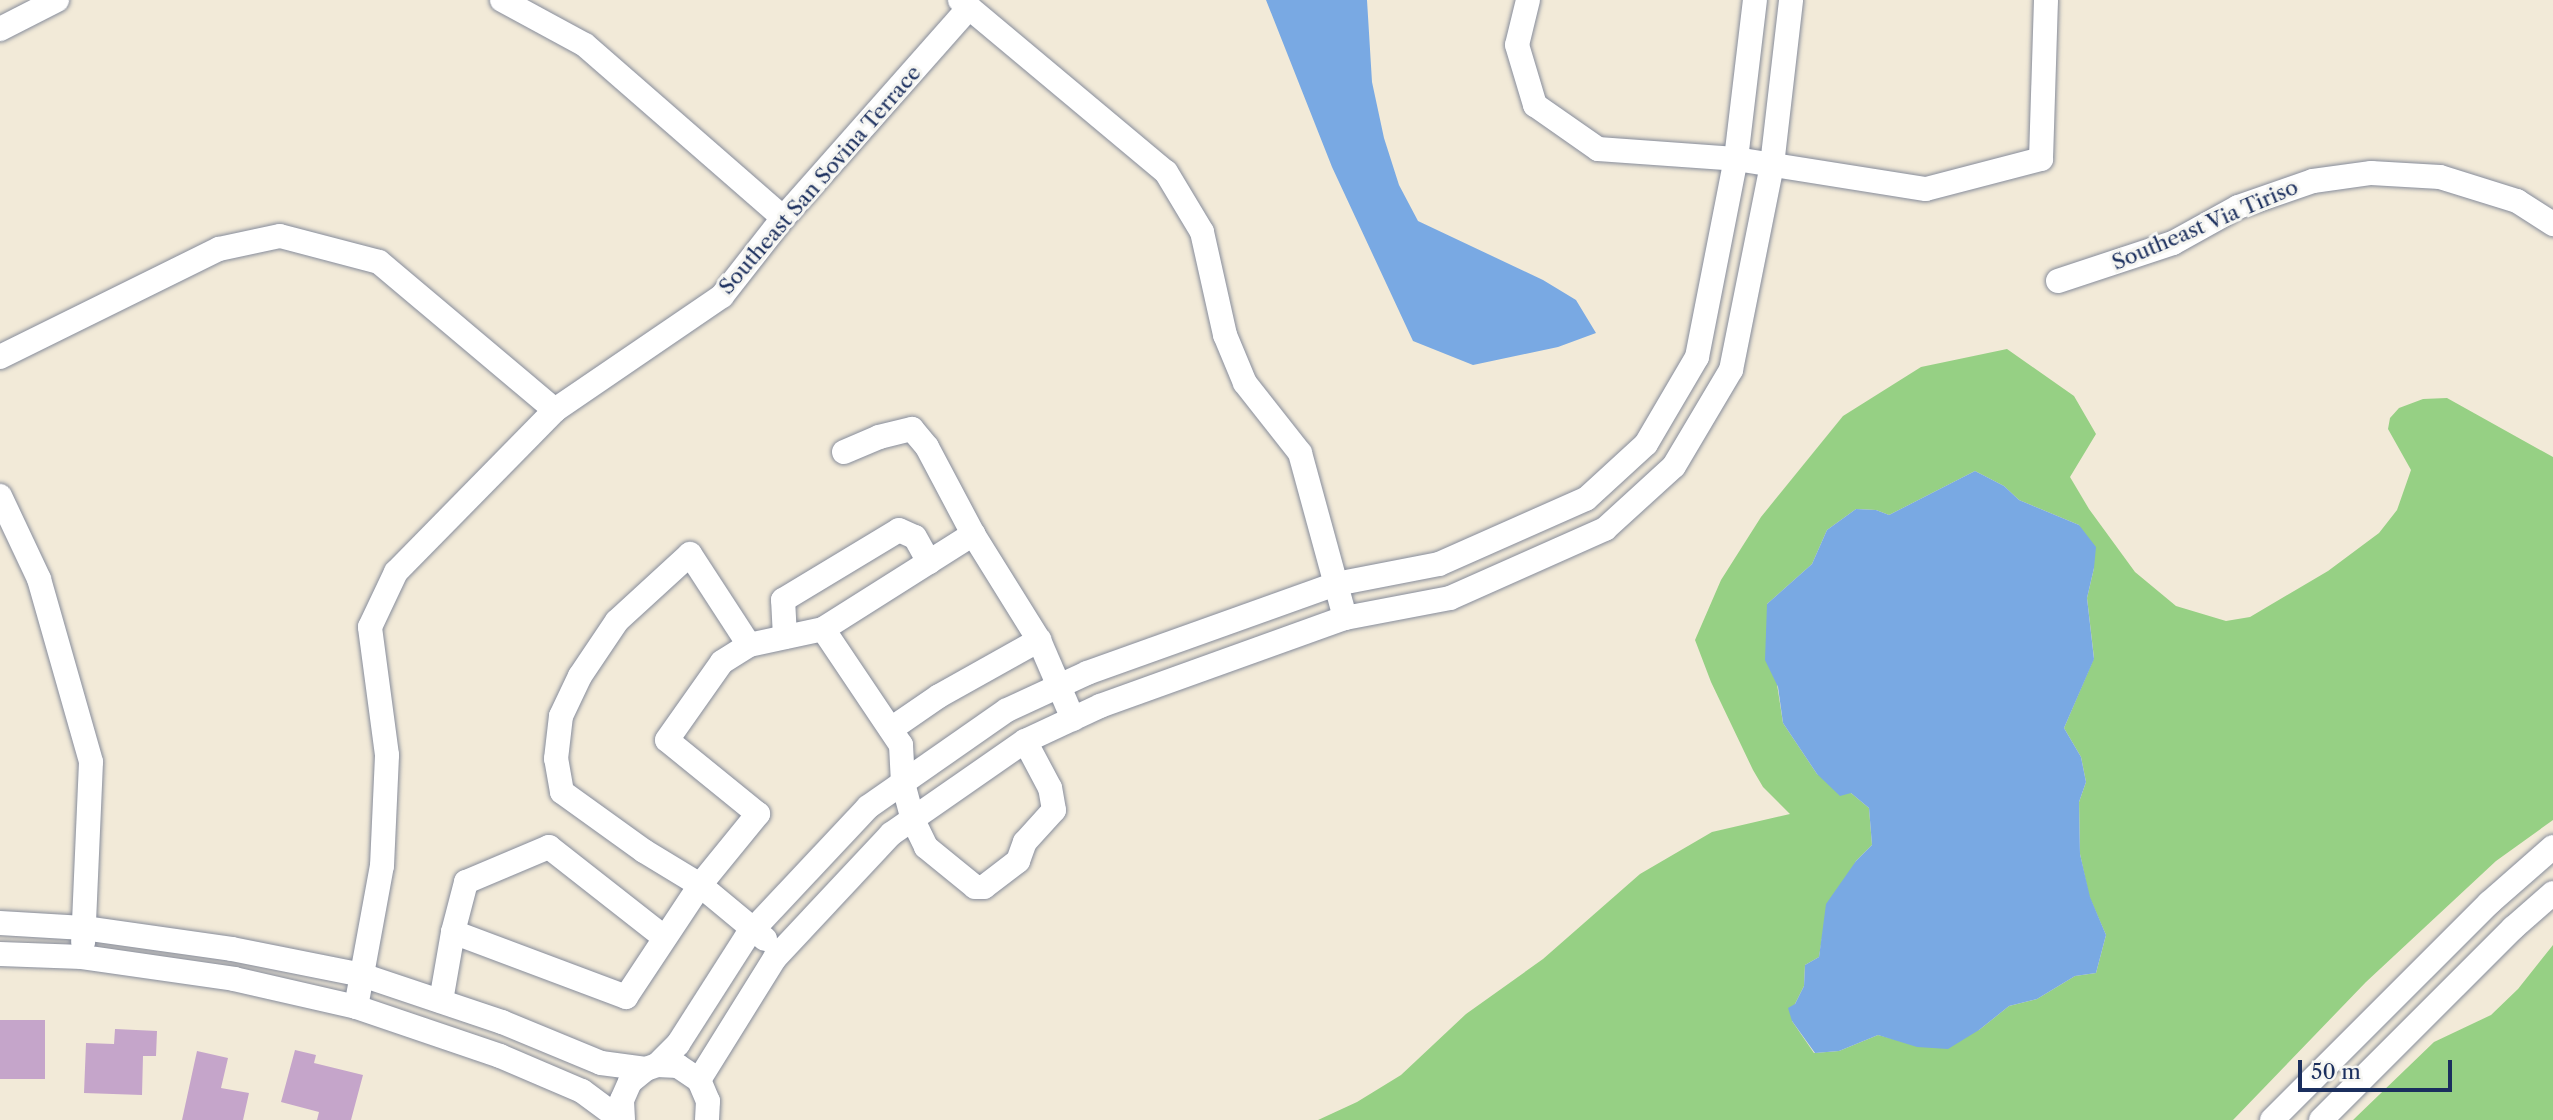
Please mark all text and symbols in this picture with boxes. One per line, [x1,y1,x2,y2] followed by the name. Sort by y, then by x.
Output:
[714,60,926,300] street label: Southeast San Sovina Terrace
[2108,174,2302,276] street label: Southeast Via Tiriso
[2301,1046,2455,1090] scale bar
[2311,1059,2361,1084] text: 50 m

